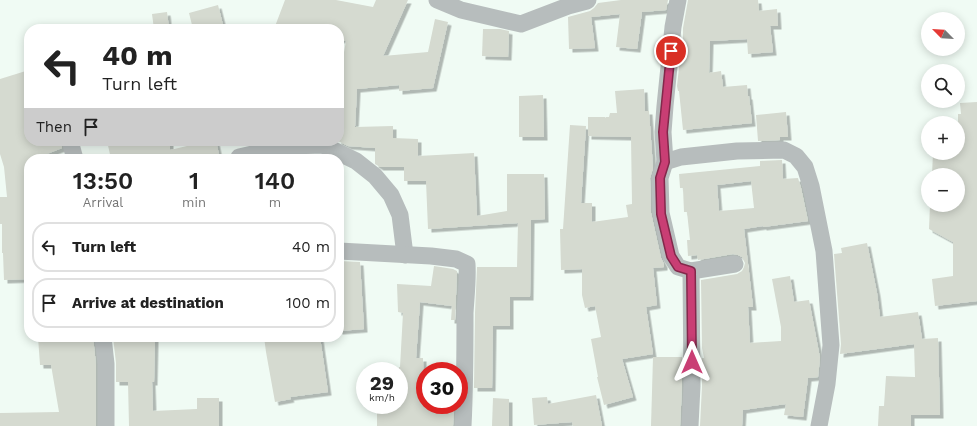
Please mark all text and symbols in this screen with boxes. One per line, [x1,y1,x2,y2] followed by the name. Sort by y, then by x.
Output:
[921,12,965,56] north arrow
[921,12,965,212] map controls
[654,34,688,68] pin
[102,39,172,72] text: 40 m
[36,40,88,92] icon: left
[660,40,682,62] icon: arrive
[921,64,965,108] button: search
[102,73,177,94] text: Turn left
[80,116,102,138] icon: arrive
[921,116,965,160] button: +
[36,118,72,136] text: Then
[73,167,133,195] text: 13:50
[189,167,199,195] text: 1
[255,167,295,195] text: 140
[921,168,965,212] button: −
[83,195,123,210] text: Arrival
[182,195,206,210] text: min
[269,195,281,210] text: m
[38,236,60,258] icon: left
[72,238,136,256] text: Turn left
[292,238,330,256] text: 40 m
[38,292,60,314] icon: arrive
[72,294,224,312] text: Arrive at destination
[286,294,330,312] text: 100 m
[671,341,713,383] position arrow
[416,362,468,414] speed limit sign: 30
[370,371,394,395] text: 29
[369,392,395,403] text: km/h

